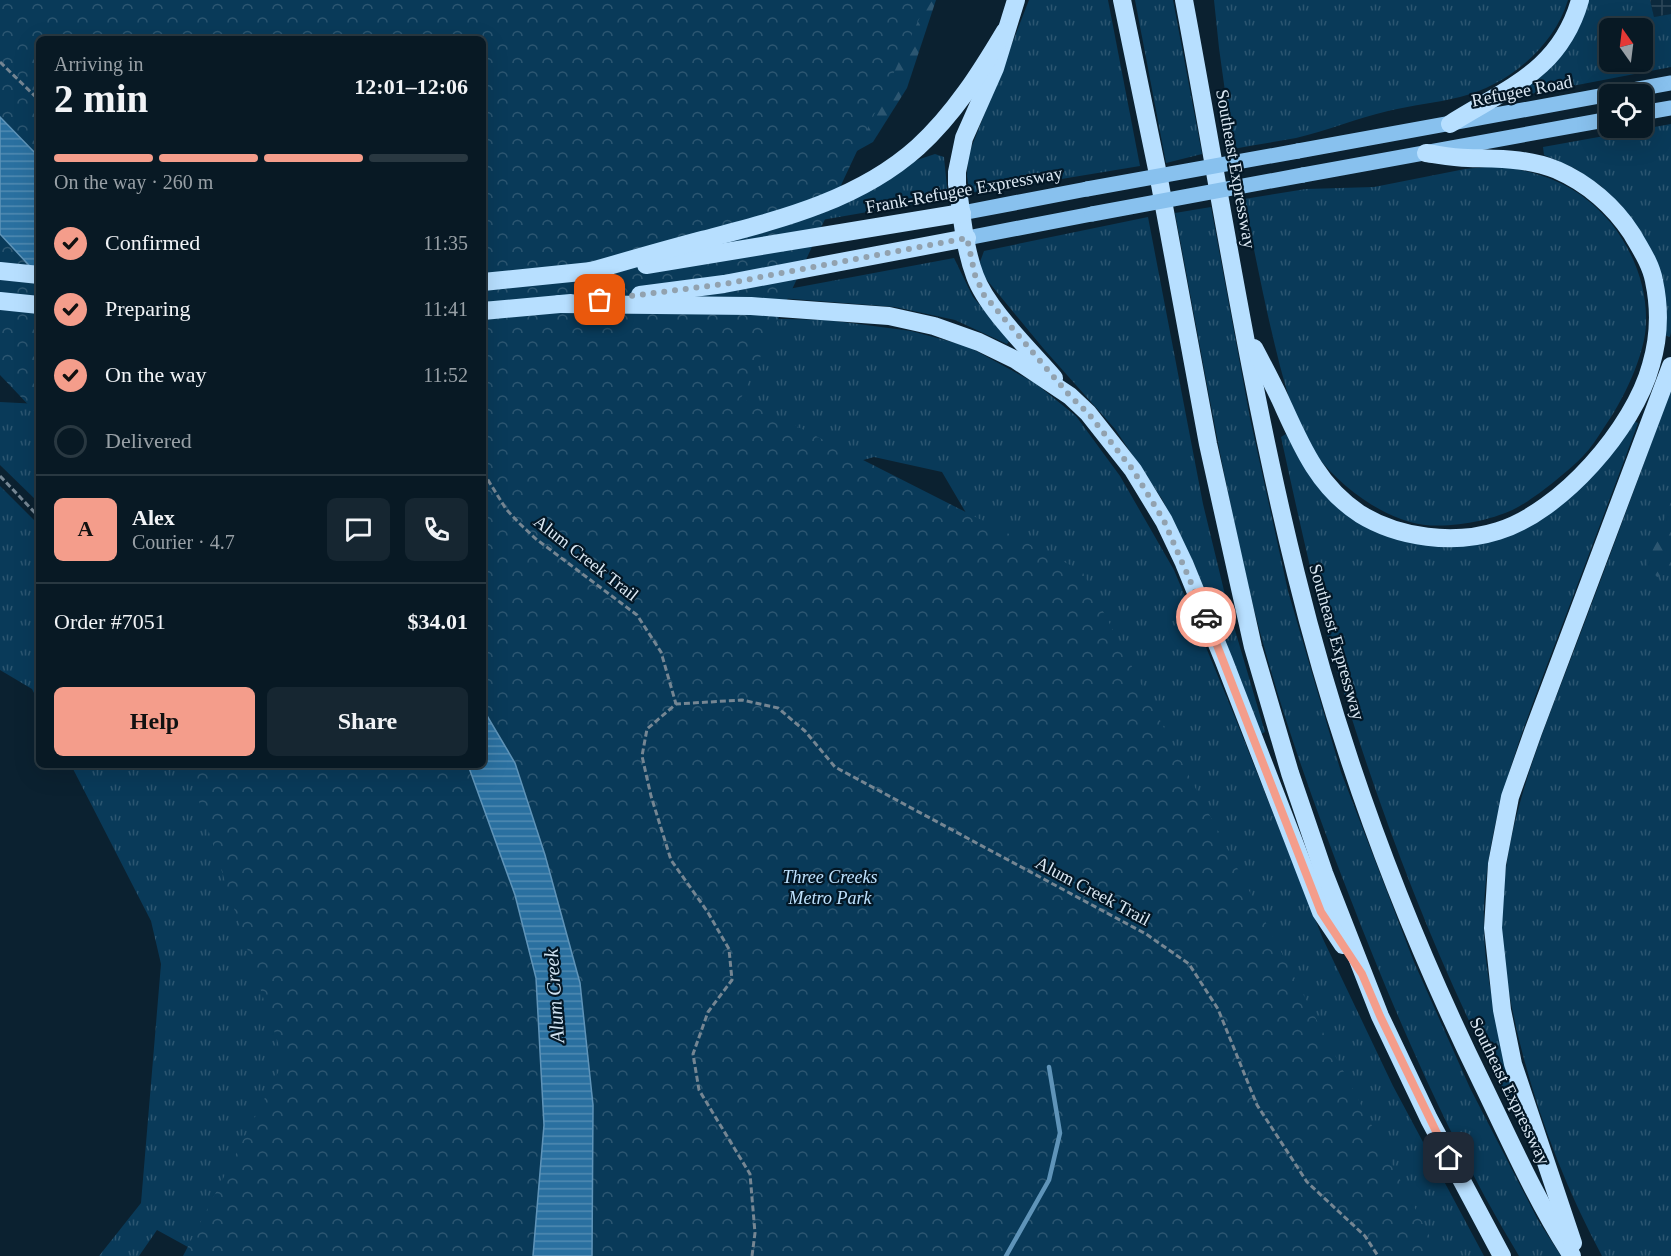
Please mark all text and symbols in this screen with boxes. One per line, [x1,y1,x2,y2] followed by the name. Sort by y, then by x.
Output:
[1599,18,1653,72] north arrow
[1599,18,1653,138] map controls
[54,53,143,75] text: Arriving in
[1470,71,1574,111] street label: Refugee Road
[354,74,468,99] text: 12:01–12:06
[54,77,148,120] text: 2 min
[1599,84,1653,138] button: locate
[1212,88,1260,250] street label: Southeast Expressway
[864,163,1064,217] street label: Frank-Refugee Expressway
[54,171,213,193] text: On the way · 260 m
[54,227,87,260] icon: check
[105,230,200,255] text: Confirmed
[423,232,468,254] text: 11:35
[574,274,625,325] pin
[583,283,616,316] icon: bag
[54,293,87,326] icon: check
[105,296,191,321] text: Preparing
[423,298,468,320] text: 11:41
[54,359,87,392] icon: check
[105,362,206,387] text: On the way
[423,364,468,386] text: 11:52
[105,428,192,453] text: Delivered
[327,498,390,561] button: chat
[405,498,468,561] button: phone
[132,505,175,530] text: Alex
[530,511,642,605] street label: Alum Creek Trail
[78,516,93,541] text: A
[132,531,235,553] text: Courier · 4.7
[1305,562,1369,722] street label: Southeast Expressway
[1176,587,1236,647] courier
[1190,601,1223,634] icon: car
[54,609,166,634] text: Order #7051
[408,609,468,634] text: $34.01
[54,687,255,756] button: Help
[267,687,468,756] button: Share
[1032,852,1154,930] street label: Alum Creek Trail
[782,867,878,908] park label: Three Creeks Metro Park
[540,947,568,1046] water label: Alum Creek
[1466,1014,1554,1168] street label: Southeast Expressway
[1423,1132,1474,1183] pin
[1432,1141,1465,1174] icon: home

